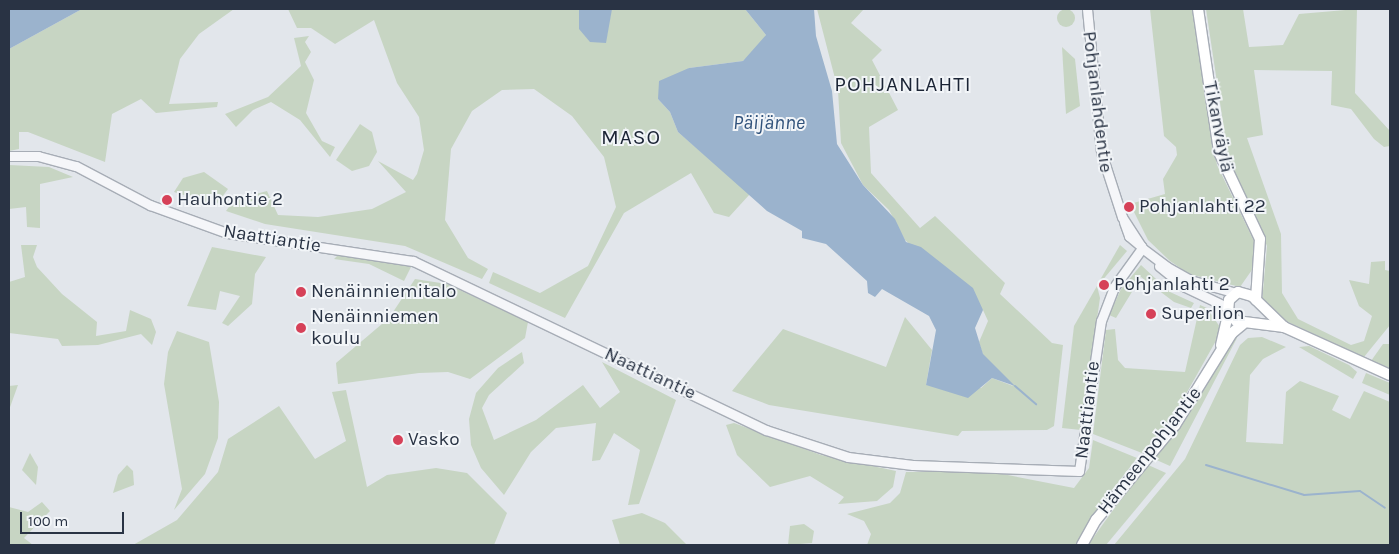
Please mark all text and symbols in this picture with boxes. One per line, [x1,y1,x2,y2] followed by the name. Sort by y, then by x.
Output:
[1077,30,1117,174] street label: Pohjanlahdentie
[833,71,973,97] district label: POHJANLAHTI
[1198,79,1238,175] street label: Tikanväylä
[733,110,805,134] water label: Päijänne
[600,124,662,150] district label: MASO
[177,189,283,211] place label: Hauhontie 2
[161,194,173,206] marker: Hauhontie 2
[1139,196,1266,218] place label: Pohjanlahti 22
[1123,201,1135,213] marker: Pohjanlahti 22
[222,220,322,258] street label: Naattiantie
[1114,274,1230,296] place label: Pohjanlahti 2
[1098,279,1110,291] marker: Pohjanlahti 2
[311,281,456,303] place label: Nenäinniemitalo
[295,286,307,298] marker: Nenäinniemitalo
[1161,303,1245,325] place label: Superlion
[311,306,439,350] place label: Nenäinniemen koulu
[1145,308,1157,320] marker: Superlion
[295,322,307,334] marker: Nenäinniemen koulu
[601,343,699,405] street label: Naattiantie
[1071,360,1105,460] street label: Naattiantie
[1093,383,1207,519] street label: Hämeenpohjantie
[408,429,460,451] place label: Vasko
[392,434,404,446] marker: Vasko
[22,502,126,534] scale bar
[28,512,68,530] text: 100 m

